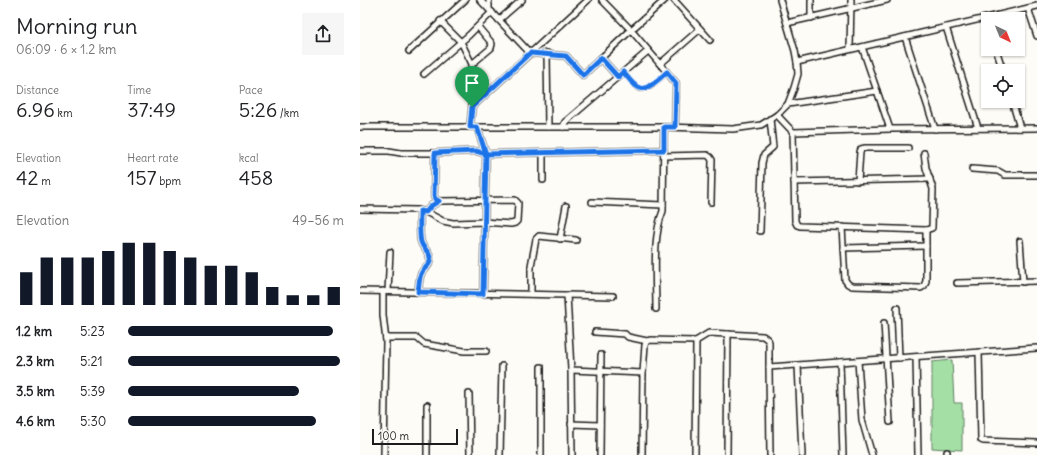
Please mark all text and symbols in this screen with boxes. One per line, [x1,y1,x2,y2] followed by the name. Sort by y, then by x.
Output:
[16,12,138,40] text: Morning run
[981,12,1025,56] north arrow
[981,12,1025,108] map controls
[302,13,344,55] button: share
[16,41,116,58] text: 06:09 · 6 × 1.2 km
[981,64,1025,108] button: locate
[455,66,489,107] pin
[461,72,483,94] icon: arrive
[16,83,59,97] text: Distance
[127,83,151,97] text: Time
[239,83,263,97] text: Pace
[16,97,55,122] text: 6.96
[127,97,176,122] text: 37:49
[239,97,277,122] text: 5:26
[55,106,73,120] text: km
[277,106,299,120] text: /km
[16,151,61,165] text: Elevation
[127,151,178,165] text: Heart rate
[239,151,258,165] text: kcal
[16,165,39,190] text: 42
[127,165,157,190] text: 157
[239,165,273,190] text: 458
[39,174,51,188] text: m
[157,174,181,188] text: bpm
[16,212,69,229] text: Elevation
[292,212,344,229] text: 49–56 m
[16,323,52,340] text: 1.2 km
[80,323,105,340] text: 5:23
[16,353,54,370] text: 2.3 km
[80,353,103,370] text: 5:21
[16,383,55,400] text: 3.5 km
[80,383,105,400] text: 5:39
[16,413,55,430] text: 4.6 km
[80,413,106,430] text: 5:30
[372,427,458,446] scale bar
[378,429,409,443] text: 100 m

